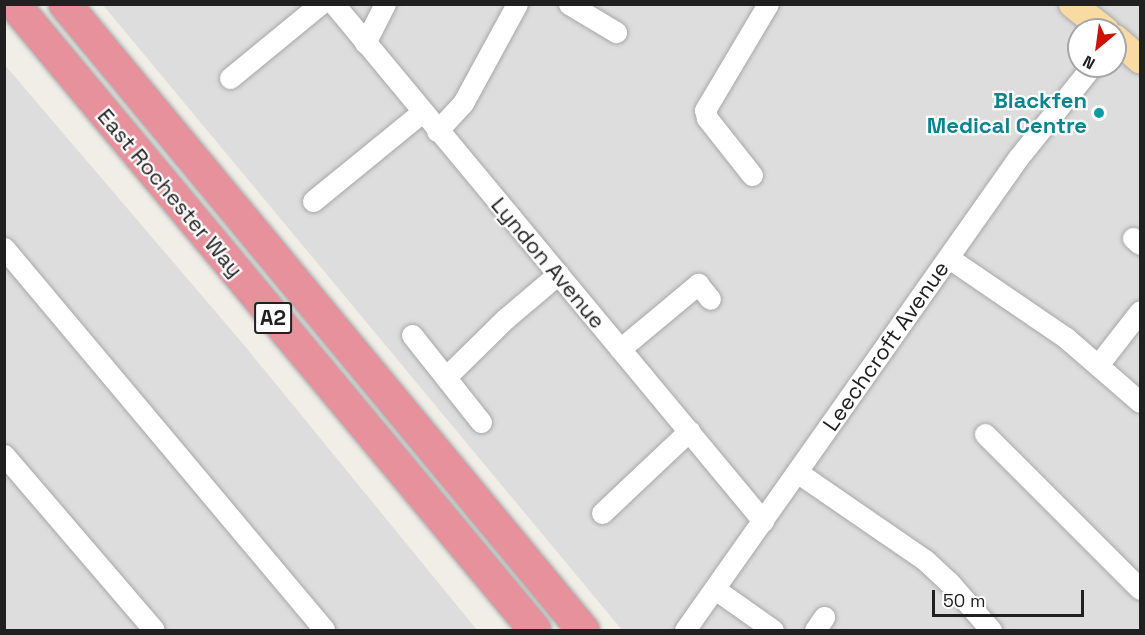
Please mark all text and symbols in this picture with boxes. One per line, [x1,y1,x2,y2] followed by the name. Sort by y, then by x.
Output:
[1067,18,1127,78] north arrow
[1079,51,1099,74] text: N
[927,87,1087,138] place label: Blackfen Medical Centre
[92,103,248,283] street label: East Rochester Way
[1092,106,1106,120] marker: Blackfen Medical Centre
[485,192,611,334] street label: Lyndon Avenue
[817,256,955,436] street label: Leechcroft Avenue
[254,300,292,336] road number: A2
[935,578,1086,616] scale bar
[943,589,985,612] text: 50 m

